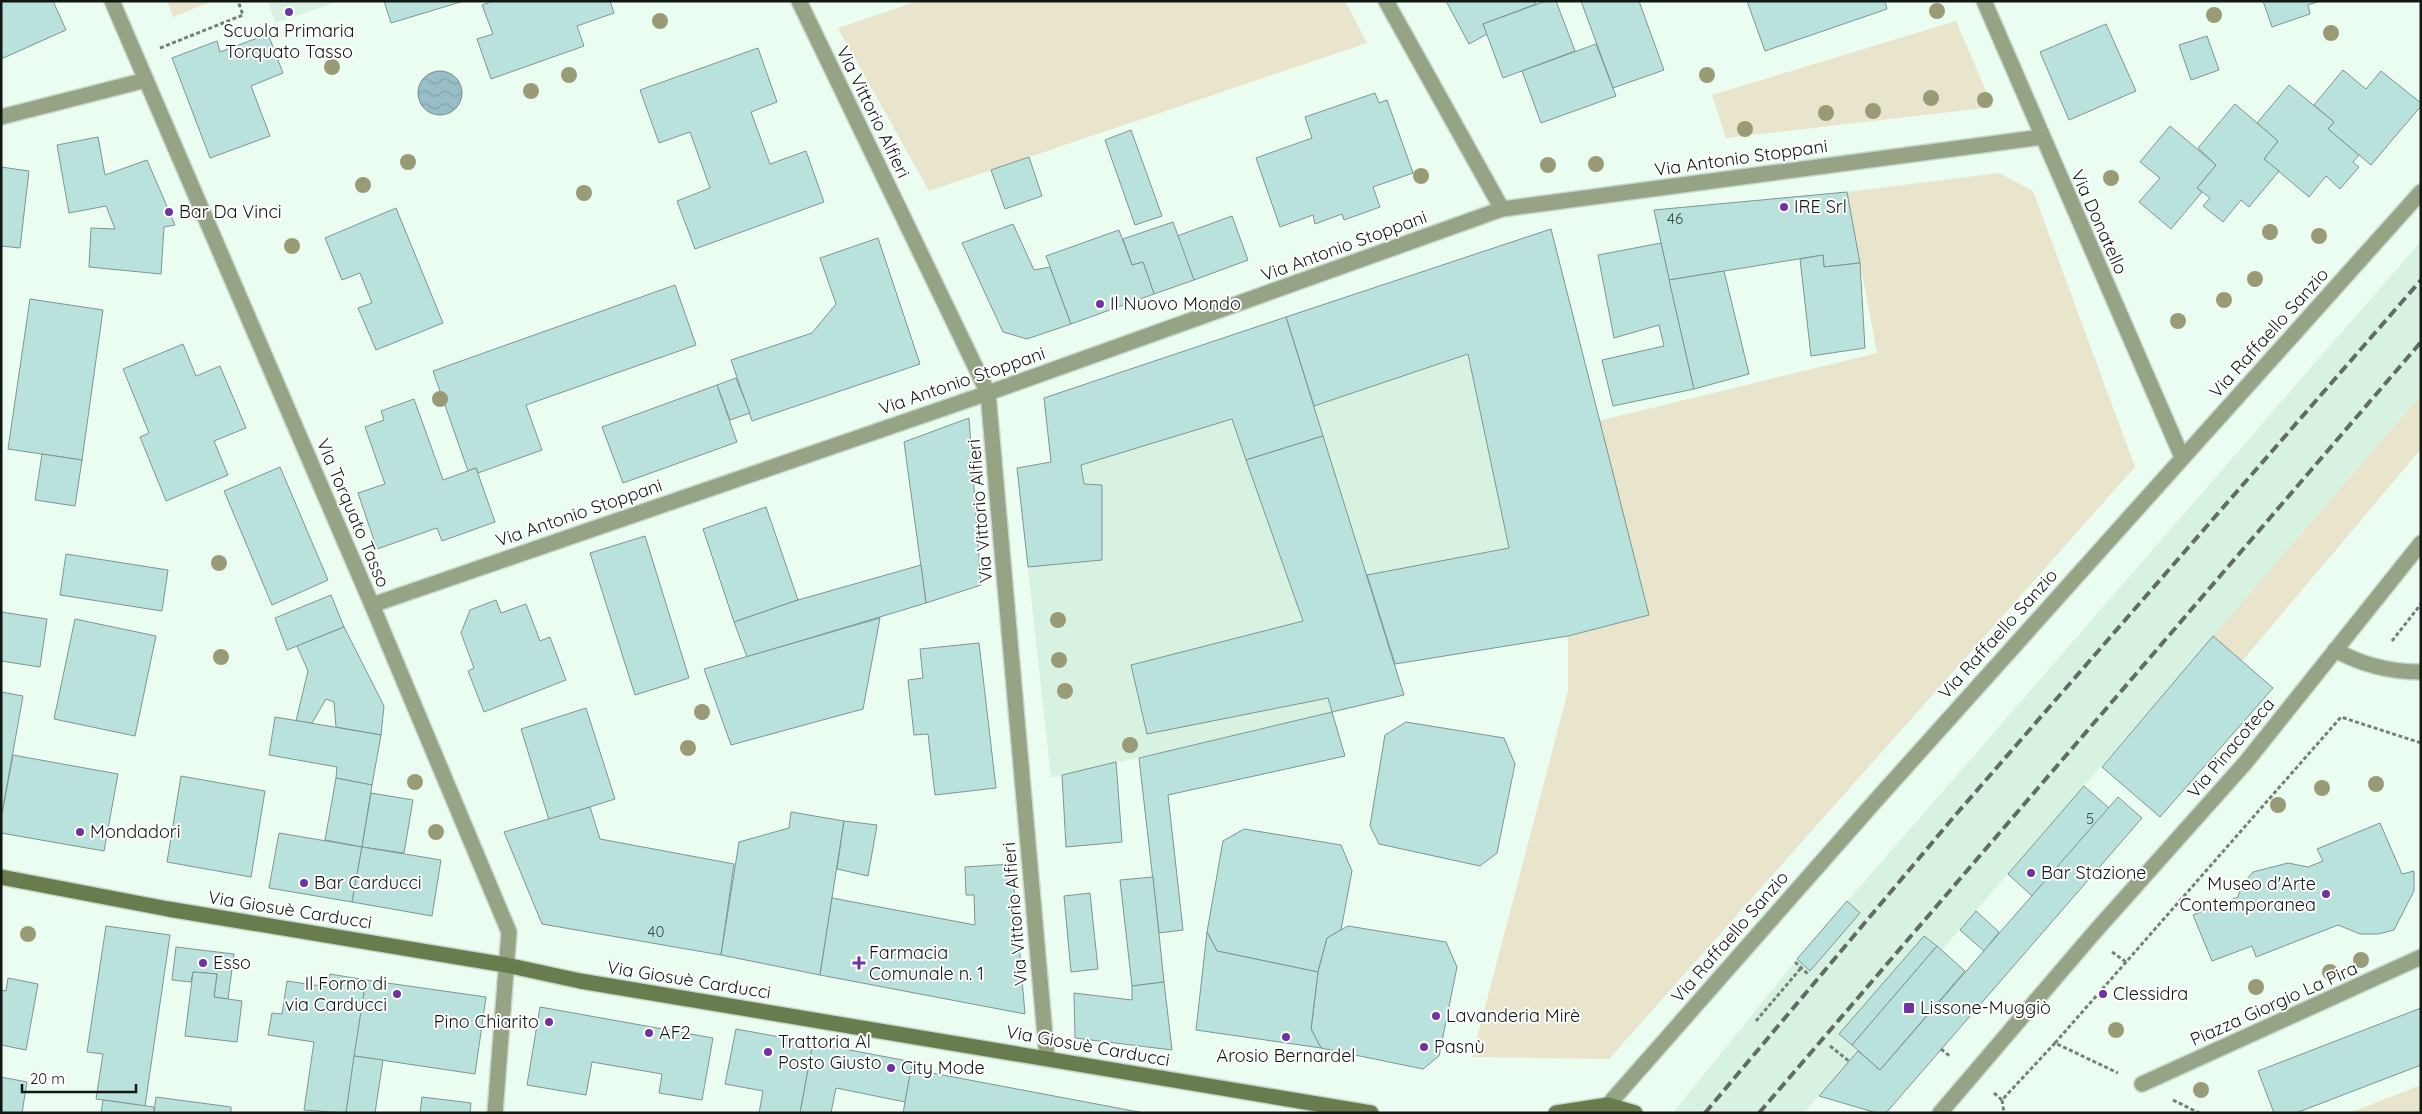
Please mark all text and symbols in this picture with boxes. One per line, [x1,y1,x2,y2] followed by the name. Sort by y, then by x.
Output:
[283,6,295,18] marker: Scuola Primaria Torquato Tasso
[223,19,355,63] place label: Scuola Primaria Torquato Tasso
[832,42,915,182] street label: Via Vittorio Alfieri
[1653,134,1829,181] street label: Via Antonio Stoppani
[2066,166,2133,278] street label: Via Donatello
[1794,195,1847,218] place label: IRE Srl
[179,200,282,223] place label: Bar Da Vinci
[1778,201,1790,213] marker: IRE Srl
[1258,205,1430,286] street label: Via Antonio Stoppani
[163,206,175,218] marker: Bar Da Vinci
[1667,209,1683,228] house number: 46
[2204,263,2333,403] street label: Via Raffaello Sanzio
[1110,292,1241,315] place label: Il Nuovo Mondo
[1094,298,1106,310] marker: Il Nuovo Mondo
[876,341,1048,420] street label: Via Antonio Stoppani
[312,435,395,591] street label: Via Torquato Tasso
[962,438,997,584] street label: Via Vittorio Alfieri
[493,473,665,552] street label: Via Antonio Stoppani
[1933,564,2062,704] street label: Via Raffaello Sanzio
[2182,693,2279,803] street label: Via Pinacoteca
[2086,809,2094,828] house number: 5
[90,820,181,843] place label: Mondadori
[74,826,86,838] marker: Mondadori
[997,841,1032,987] street label: Via Vittorio Alfieri
[2041,861,2147,884] place label: Bar Stazione
[1666,866,1793,1007] street label: Via Raffaello Sanzio
[2025,867,2037,879] marker: Bar Stazione
[314,871,422,894] place label: Bar Carducci
[2179,872,2316,916] place label: Museo d'Arte Contemporanea
[298,877,310,889] marker: Bar Carducci
[206,885,374,934] street label: Via Giosuè Carducci
[2320,888,2332,900] marker: Museo d'Arte Contemporanea
[648,922,664,941] house number: 40
[869,941,984,985] place label: Farmacia Comunale n. 1
[213,951,251,974] place label: Esso
[605,955,773,1004] street label: Via Giosuè Carducci
[2186,956,2361,1051] street label: Piazza Giorgio La Pira
[197,957,209,969] marker: Esso
[853,957,865,969] marker: Farmacia Comunale n. 1
[285,972,387,1016] place label: Il Forno di via Carducci
[2113,982,2188,1005] place label: Clessidra
[391,988,403,1000] marker: Il Forno di via Carducci
[2097,988,2109,1000] marker: Clessidra
[1920,996,2051,1019] place label: Lissone-Muggiò
[1902,1001,1916,1015] marker: Lissone-Muggiò
[1446,1004,1580,1027] place label: Lavanderia Mirè
[434,1010,539,1033] place label: Pino Chiarito
[1430,1010,1442,1022] marker: Lavanderia Mirè
[543,1016,555,1028] marker: Pino Chiarito
[1004,1020,1172,1071] street label: Via Giosuè Carducci
[659,1021,691,1044] place label: AF2
[643,1027,655,1039] marker: AF2
[778,1030,882,1074] place label: Trattoria Al Posto Giusto
[1280,1031,1292,1043] marker: Arosio Bernardel
[1434,1035,1485,1058] place label: Pasnù
[1418,1041,1430,1053] marker: Pasnù
[1217,1044,1356,1067] place label: Arosio Bernardel
[762,1046,774,1058] marker: Trattoria Al Posto Giusto
[901,1056,985,1079] place label: City Mode
[22,1062,136,1094] scale bar
[885,1062,897,1074] marker: City Mode
[30,1069,65,1088] text: 20 m

